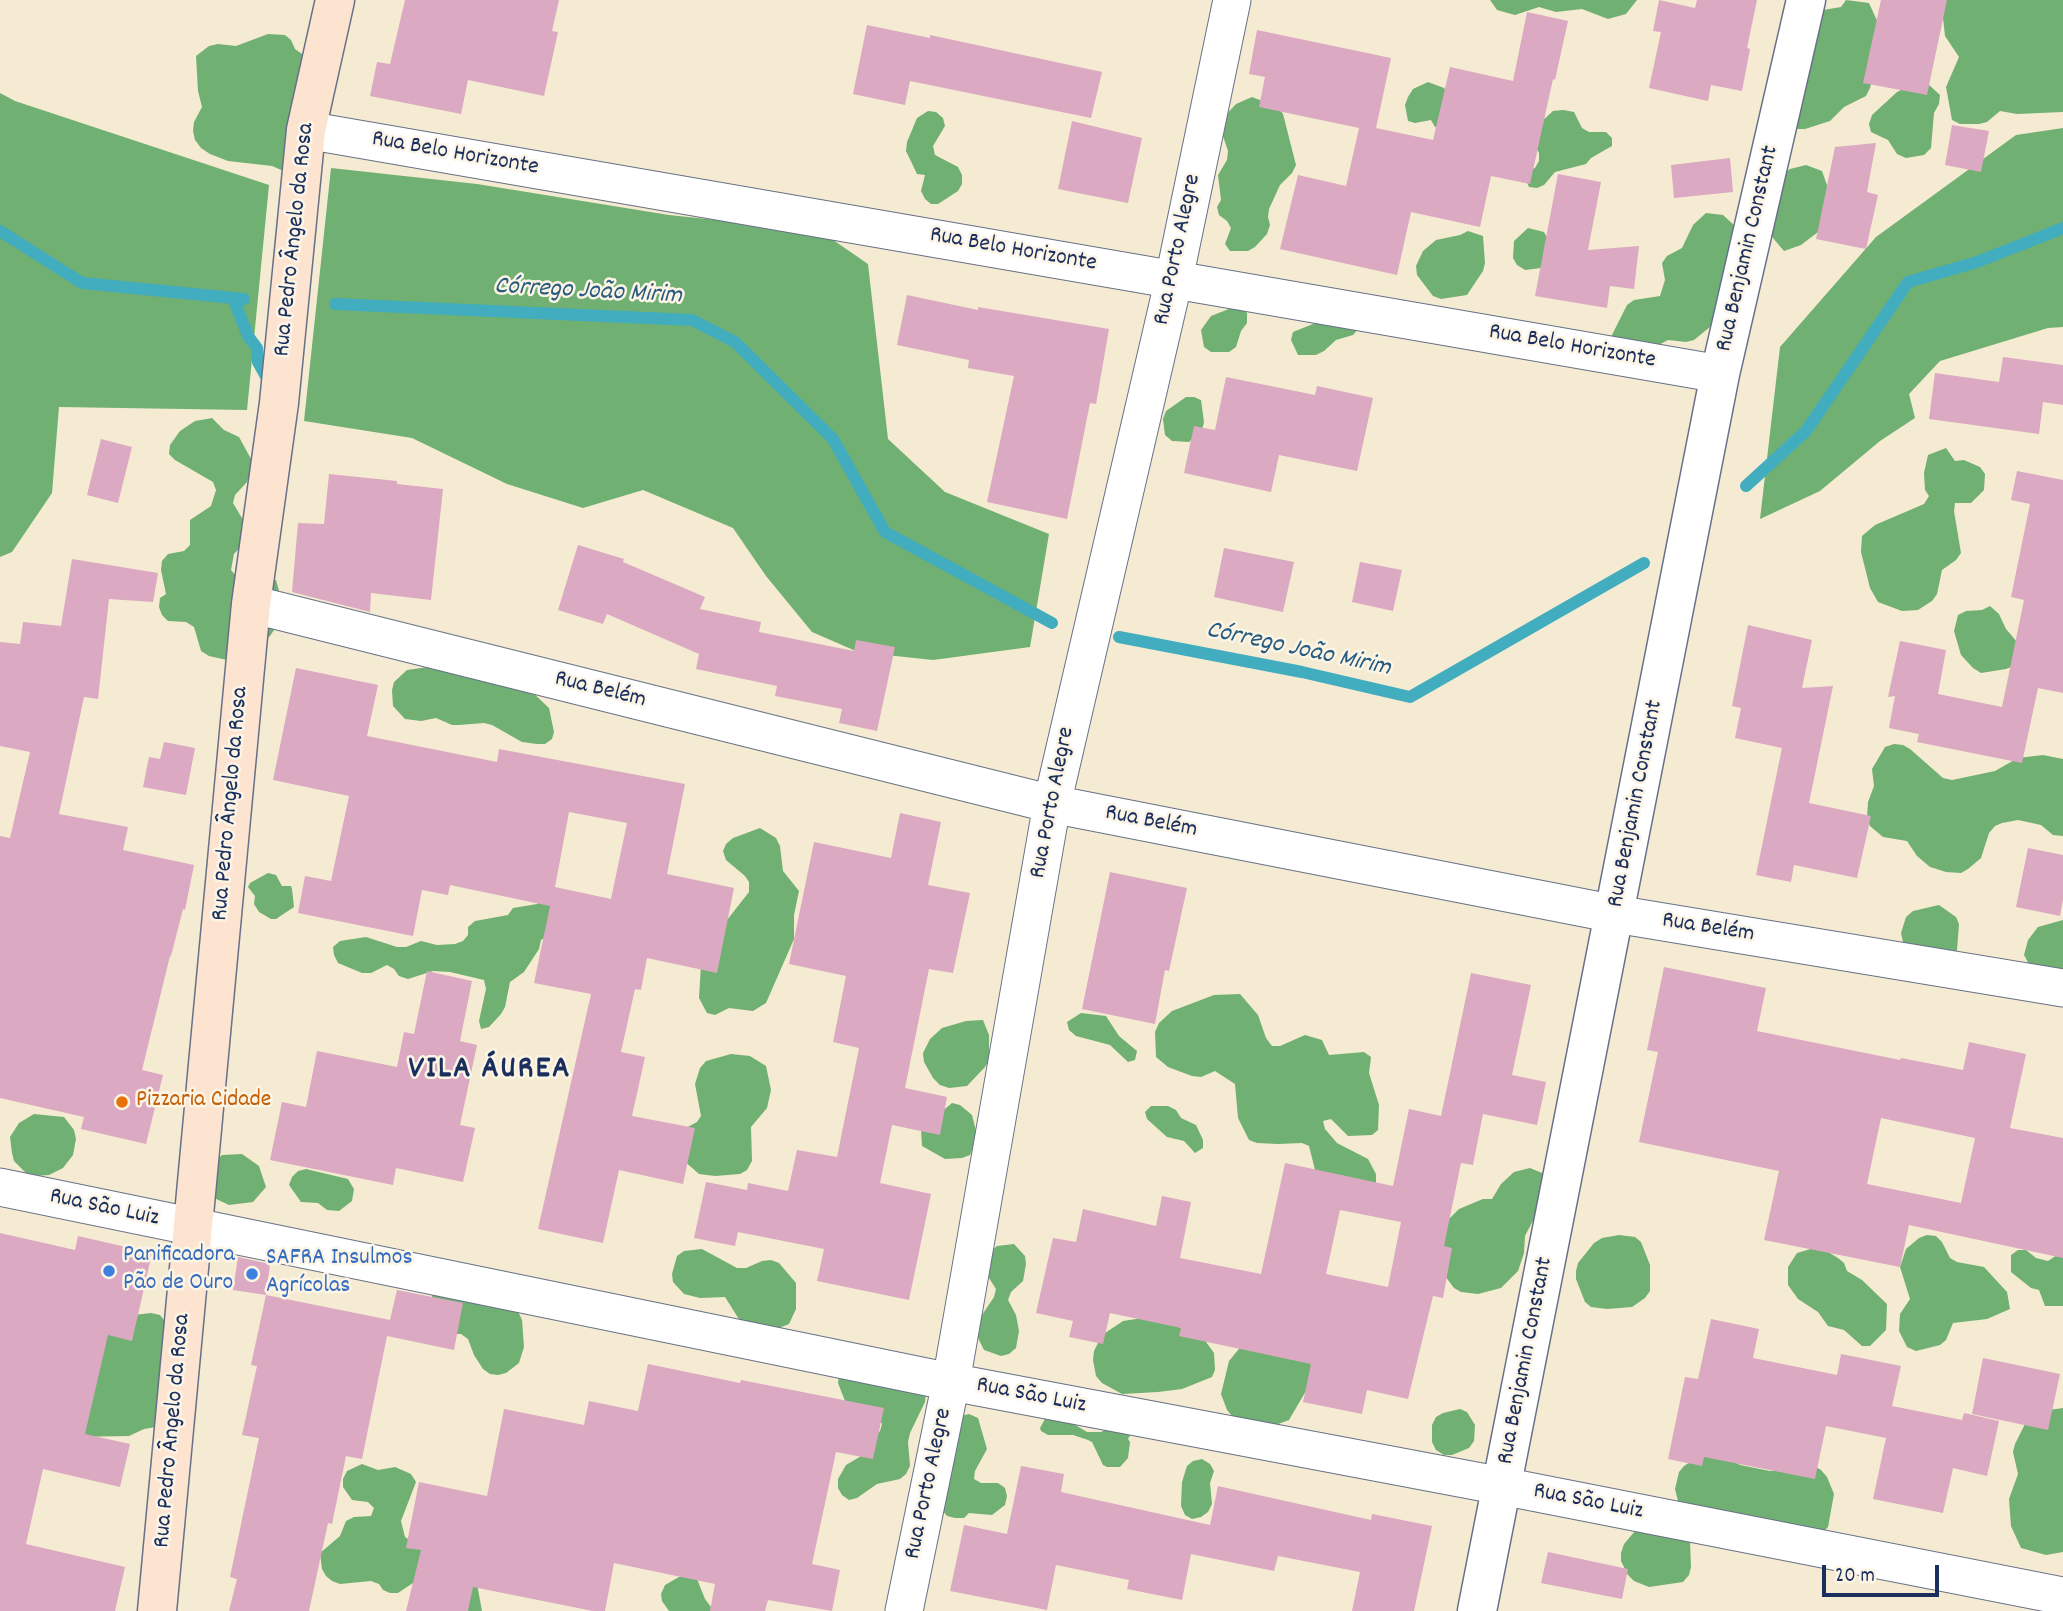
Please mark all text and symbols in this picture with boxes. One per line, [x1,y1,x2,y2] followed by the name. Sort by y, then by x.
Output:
[269,122,323,358] street label: Rua Pedro Ângelo da Rosa
[369,126,541,184] street label: Rua Belo Horizonte
[1711,143,1787,355] street label: Rua Benjamin Constant
[1149,172,1209,328] street label: Rua Porto Alegre
[927,222,1099,280] street label: Rua Belo Horizonte
[493,273,683,313] water label: Córrego João Mirim
[1486,319,1658,377] street label: Rua Belo Horizonte
[1203,616,1393,686] water label: Córrego João Mirim
[551,666,649,716] street label: Rua Belém
[207,686,257,922] street label: Rua Pedro Ângelo da Rosa
[1603,698,1671,910] street label: Rua Benjamin Constant
[1025,725,1083,881] street label: Rua Porto Alegre
[1102,800,1200,846] street label: Rua Belém
[1660,907,1756,951] street label: Rua Belém
[410,1053,570,1091] district label: VILA ÁUREA
[136,1088,271,1116] place label: Pizzaria Cidade
[114,1094,130,1110] marker: Pizzaria Cidade
[47,1183,161,1235] street label: Rua São Luiz
[123,1243,235,1299] place label: Panificadora Pão de Ouro
[266,1246,413,1302] place label: SAFRA Insulmos Agrícolas
[1493,1255,1561,1467] street label: Rua Benjamin Constant
[101,1263,117,1279] marker: Panificadora Pão de Ouro
[244,1266,260,1282] marker: SAFRA Insulmos Agrícolas
[149,1313,199,1549] street label: Rua Pedro Ângelo da Rosa
[974,1372,1088,1422] street label: Rua São Luiz
[900,1406,960,1562] street label: Rua Porto Alegre
[1531,1478,1645,1528] street label: Rua São Luiz
[1825,1552,1942,1596] scale bar
[1835,1562,1875,1592] text: 20 m

